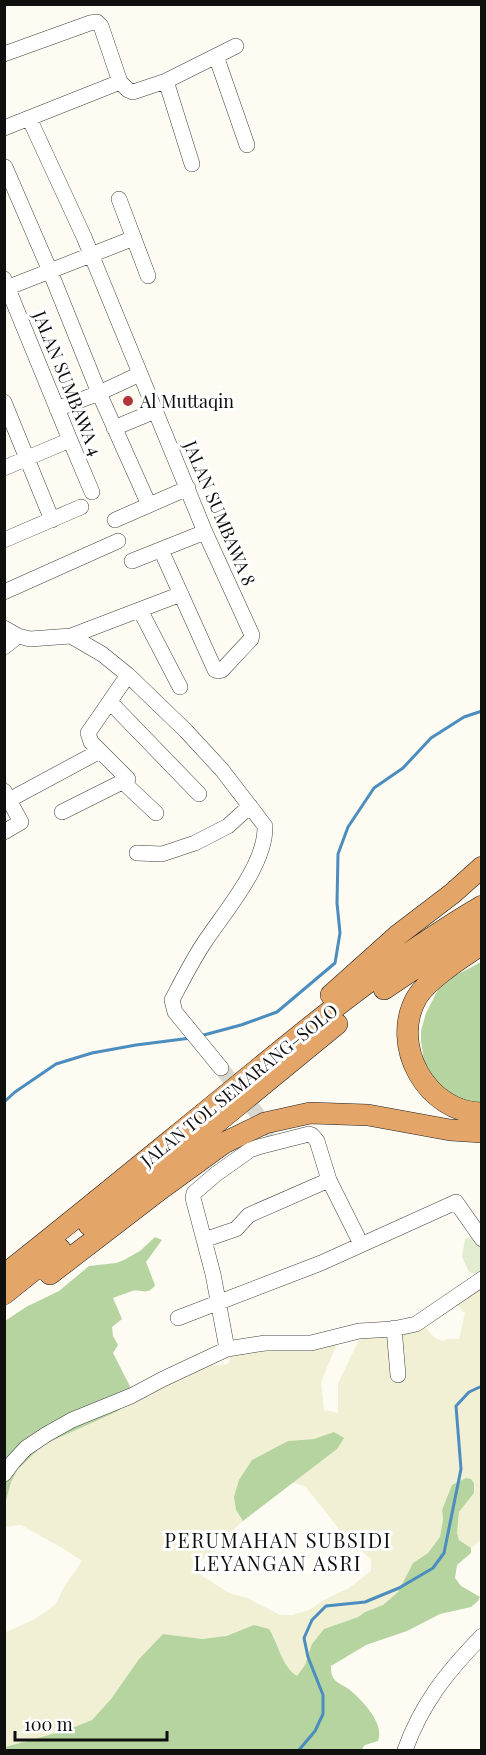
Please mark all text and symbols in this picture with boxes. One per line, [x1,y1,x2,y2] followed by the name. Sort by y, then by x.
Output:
[28,306,108,459] street label: JALAN SUMBAWA 4
[139,389,234,413] place label: Al Muttaqin
[121,394,135,408] marker: Al Muttaqin
[178,436,261,589] street label: JALAN SUMBAWA 8
[135,998,342,1173] street label: JALAN TOL SEMARANG–SOLO
[164,1526,392,1576] district label: PERUMAHAN SUBSIDI LEYANGAN ASRI
[15,1704,166,1742] scale bar
[24,1712,73,1736] text: 100 m

